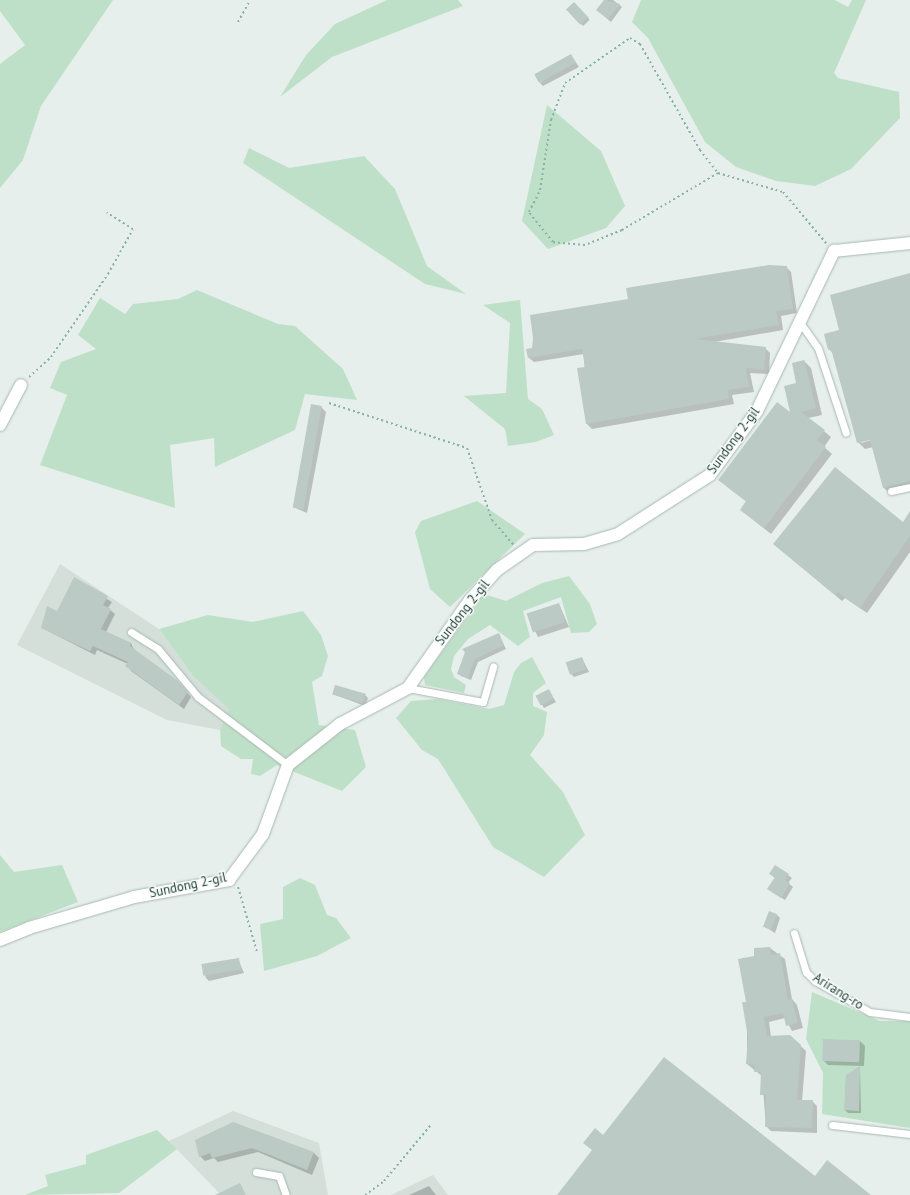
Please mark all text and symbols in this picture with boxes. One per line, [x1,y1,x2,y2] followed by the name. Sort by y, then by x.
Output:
[705,405,763,477] street label: Sundong 2-gil
[433,577,493,649] street label: Sundong 2-gil
[148,870,228,902] street label: Sundong 2-gil
[810,970,866,1014] street label: Arirang-ro

